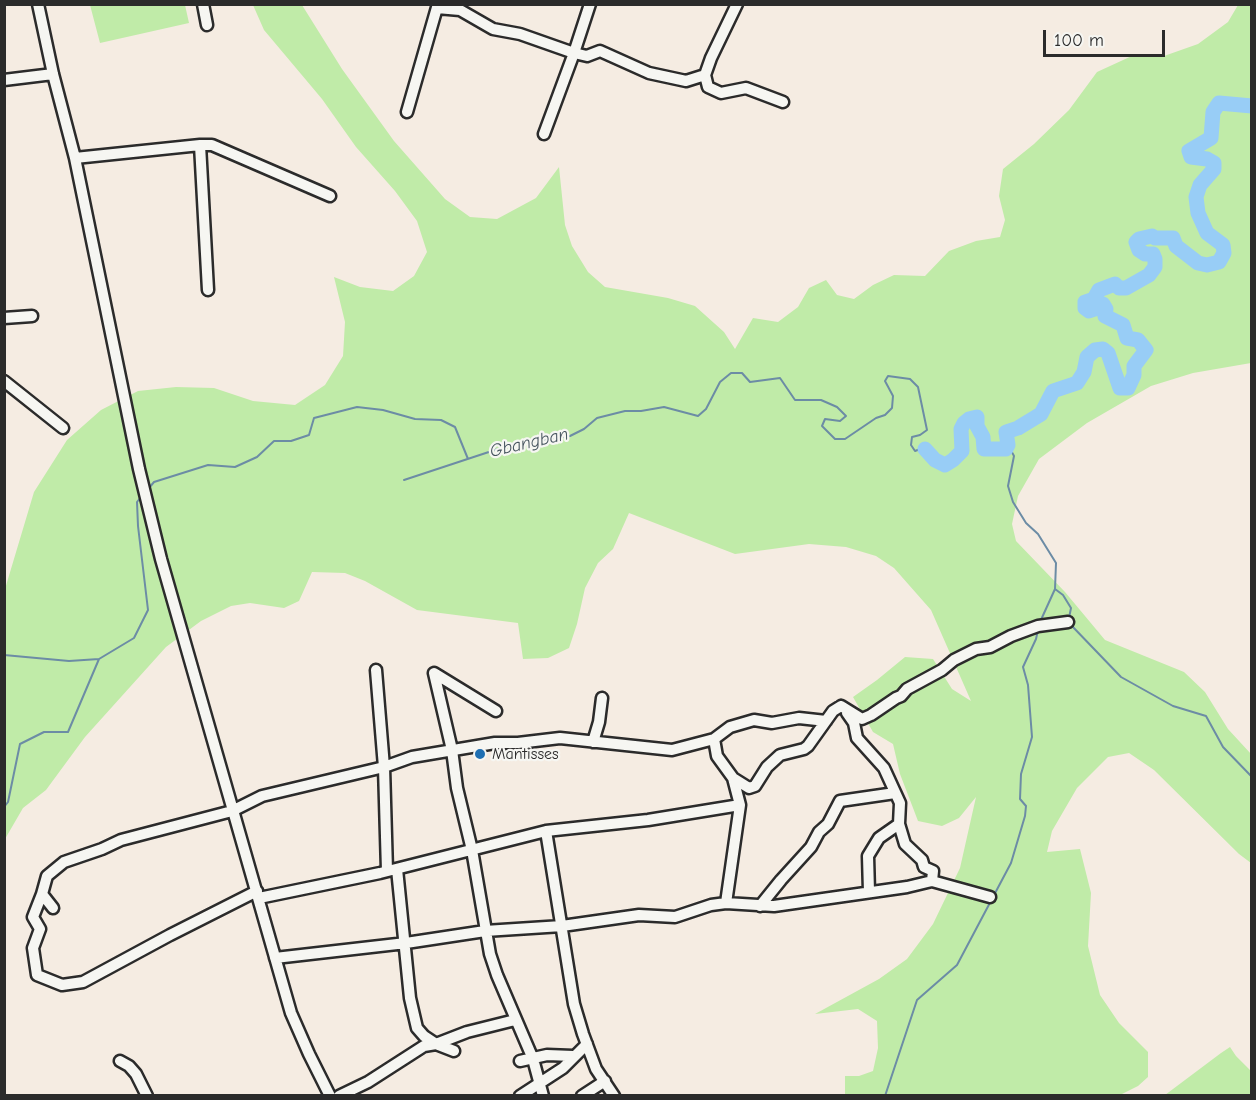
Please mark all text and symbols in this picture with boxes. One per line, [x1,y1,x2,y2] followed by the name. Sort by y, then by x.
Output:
[1046,18,1168,56] scale bar
[1054,30,1104,51] text: 100 m
[488,423,570,463] water label: Gbangban
[492,744,559,764] place label: Mantisses
[473,747,487,761] marker: Mantisses

